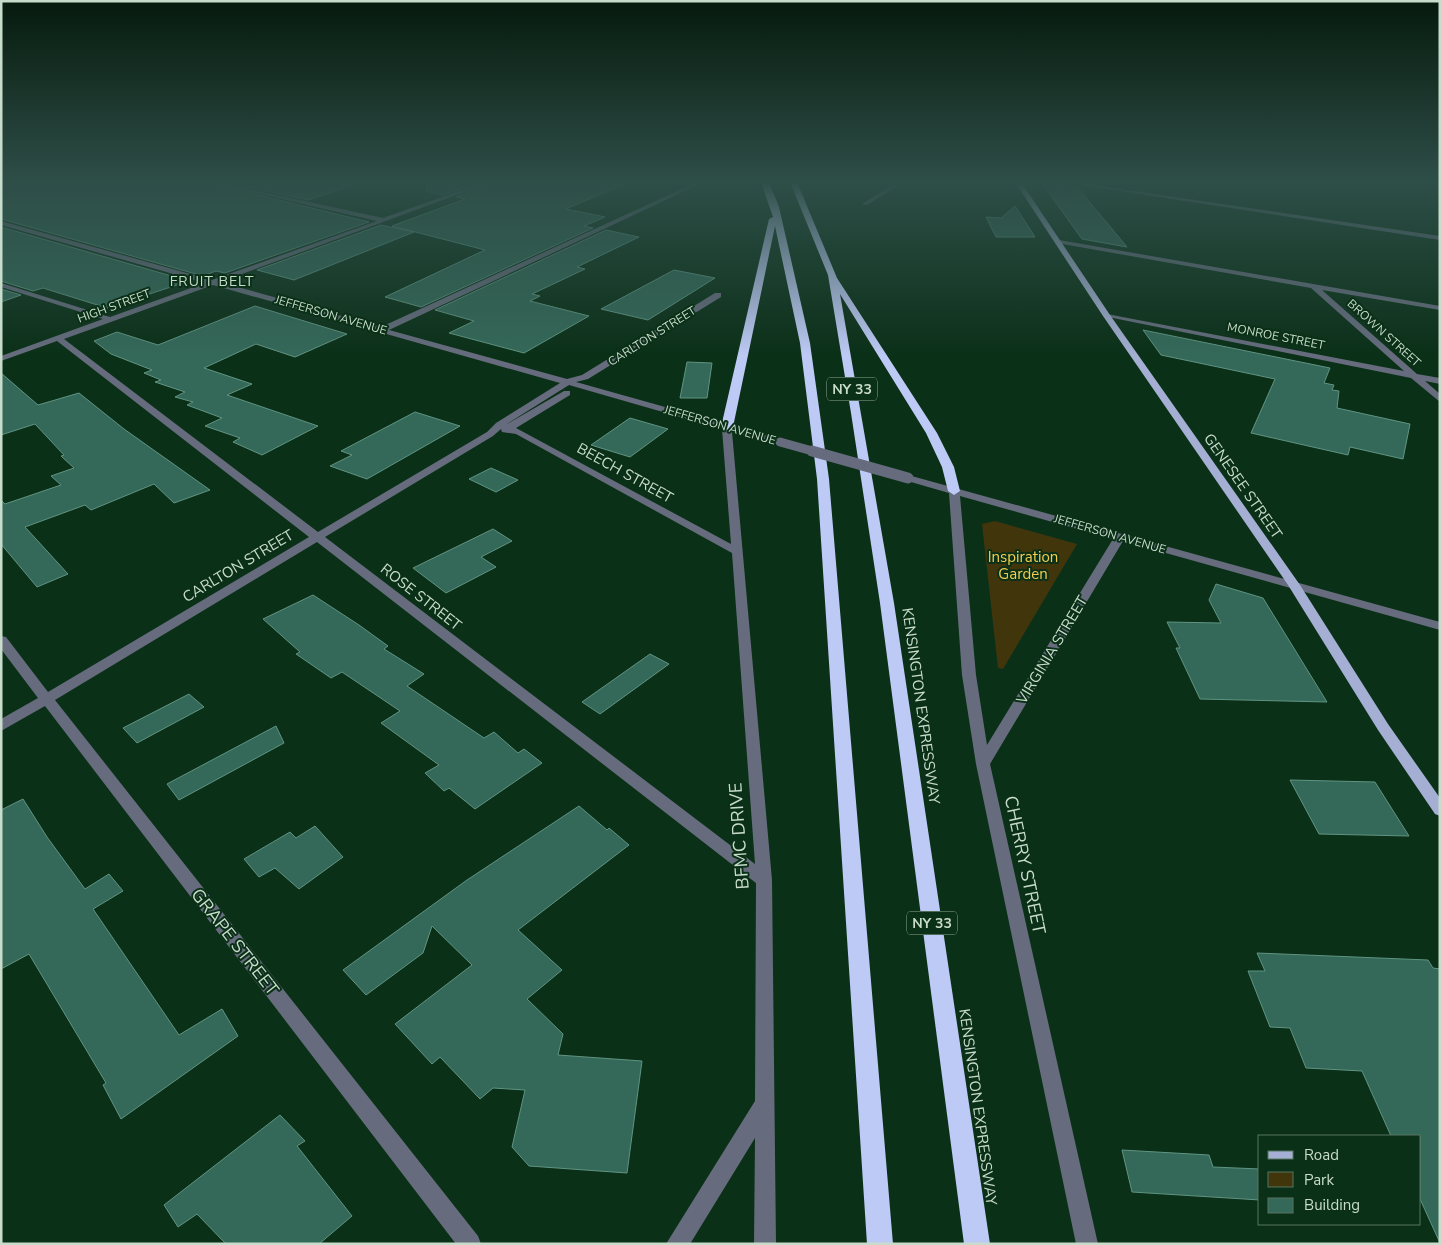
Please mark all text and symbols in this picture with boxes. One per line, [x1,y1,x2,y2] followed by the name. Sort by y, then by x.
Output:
[170,272,254,291] district label: FRUIT BELT
[75,285,153,327] street label: HIGH STREET
[272,291,389,339] street label: JEFFERSON AVENUE
[1344,296,1425,371] street label: BROWN STREET
[605,302,700,370] street label: CARLTON STREET
[1226,319,1327,353] street label: MONROE STREET
[827,378,877,400] road number: NY 33
[661,401,778,449] street label: JEFFERSON AVENUE
[1199,429,1287,543] street label: GENESEE STREET
[573,438,677,508] street label: BEECH STREET
[1051,510,1168,558] street label: JEFFERSON AVENUE
[179,525,297,607] street label: CARLTON STREET
[988,547,1058,584] park label: Inspiration Garden
[376,559,466,635] street label: ROSE STREET
[1011,592,1092,709] street label: VIRGINIA STREET
[897,606,945,807] street label: KENSINGTON EXPRESSWAY
[723,782,755,890] street label: BFMC DRIVE
[999,794,1051,937] street label: CHERRY STREET
[186,883,285,1001] street label: GRAPE STREET
[907,911,957,934] road number: NY 33
[954,1007,1002,1208] street label: KENSINGTON EXPRESSWAY
[1258,1135,1421,1225] legend
[1304,1145,1339,1165] text: Road
[1304,1170,1334,1190] text: Park
[1304,1195,1360,1215] text: Building

